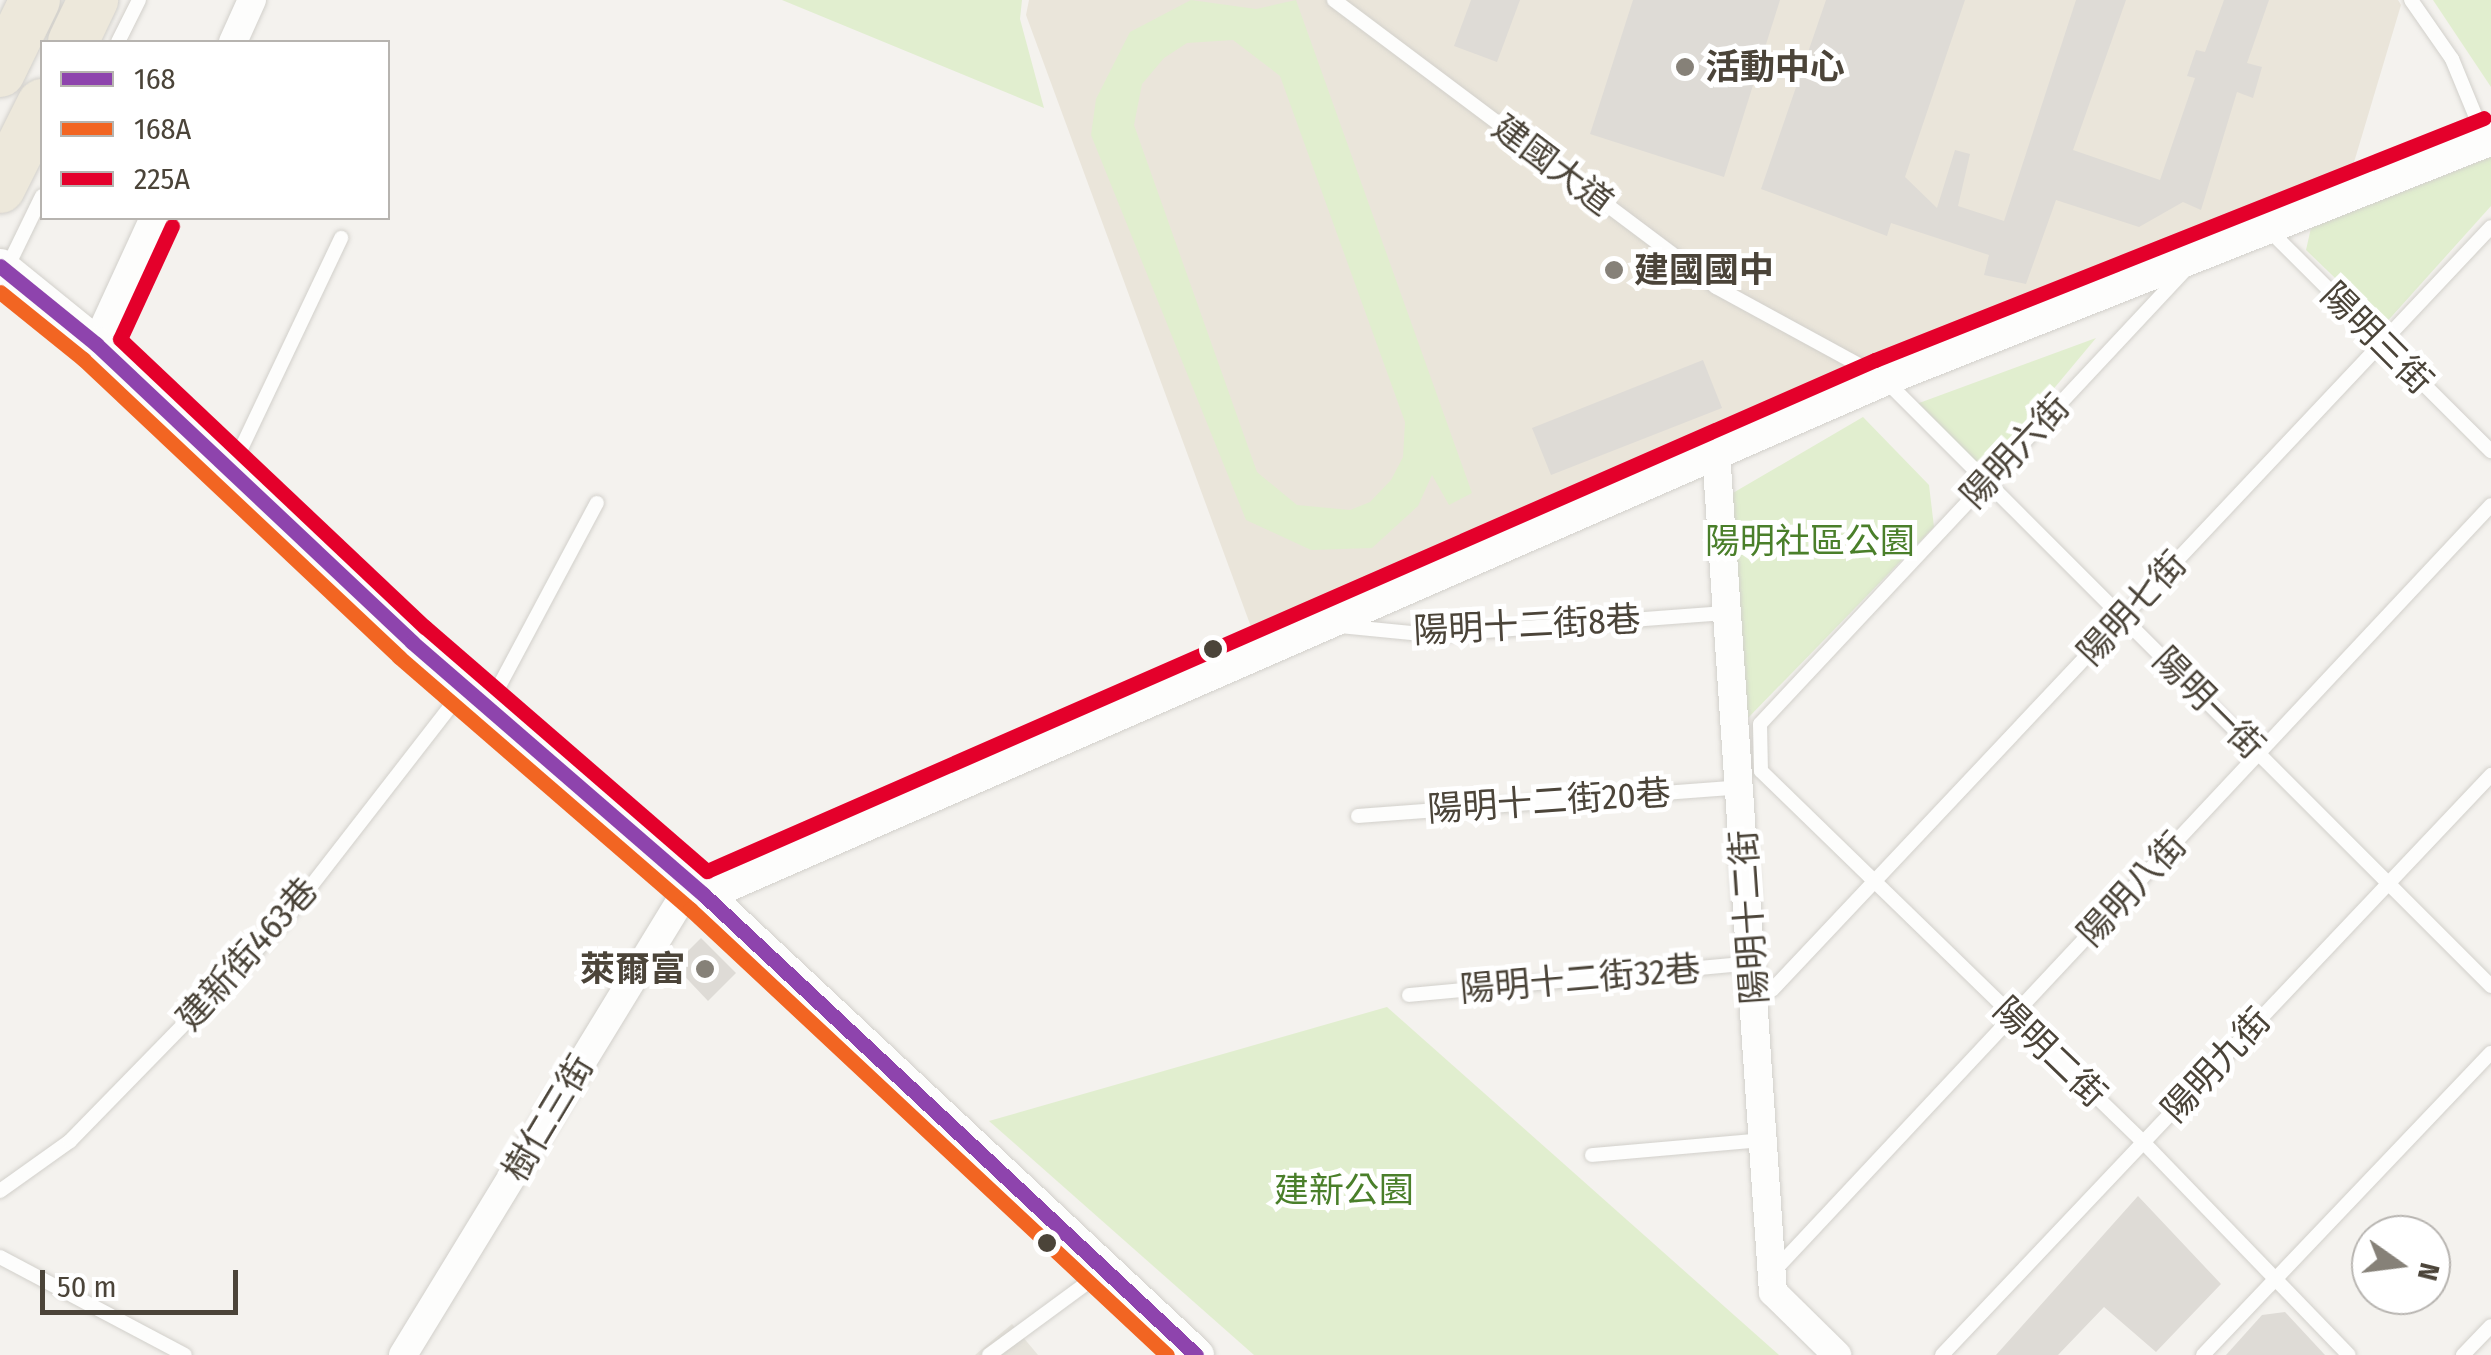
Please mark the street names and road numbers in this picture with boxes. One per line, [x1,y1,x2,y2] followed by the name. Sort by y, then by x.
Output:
[1484,106,1622,224] street label: 建國大道
[2313,274,2441,402] street label: 陽明三街
[1952,385,2078,517] street label: 陽明六街
[2069,542,2195,674] street label: 陽明七街
[1412,598,1642,652] street label: 陽明十二街8巷
[2145,639,2273,767] street label: 陽明一街
[1426,772,1672,830] street label: 陽明十二街20巷
[2069,823,2195,955] street label: 陽明八街
[1722,828,1776,1006] street label: 陽明十二街
[168,869,326,1039] street label: 建新街463巷
[1458,948,1702,1010] street label: 陽明十二街32巷
[1985,988,2115,1116] street label: 陽明二街
[2153,999,2279,1131] street label: 陽明九街
[494,1047,602,1189] street label: 樹仁三街

